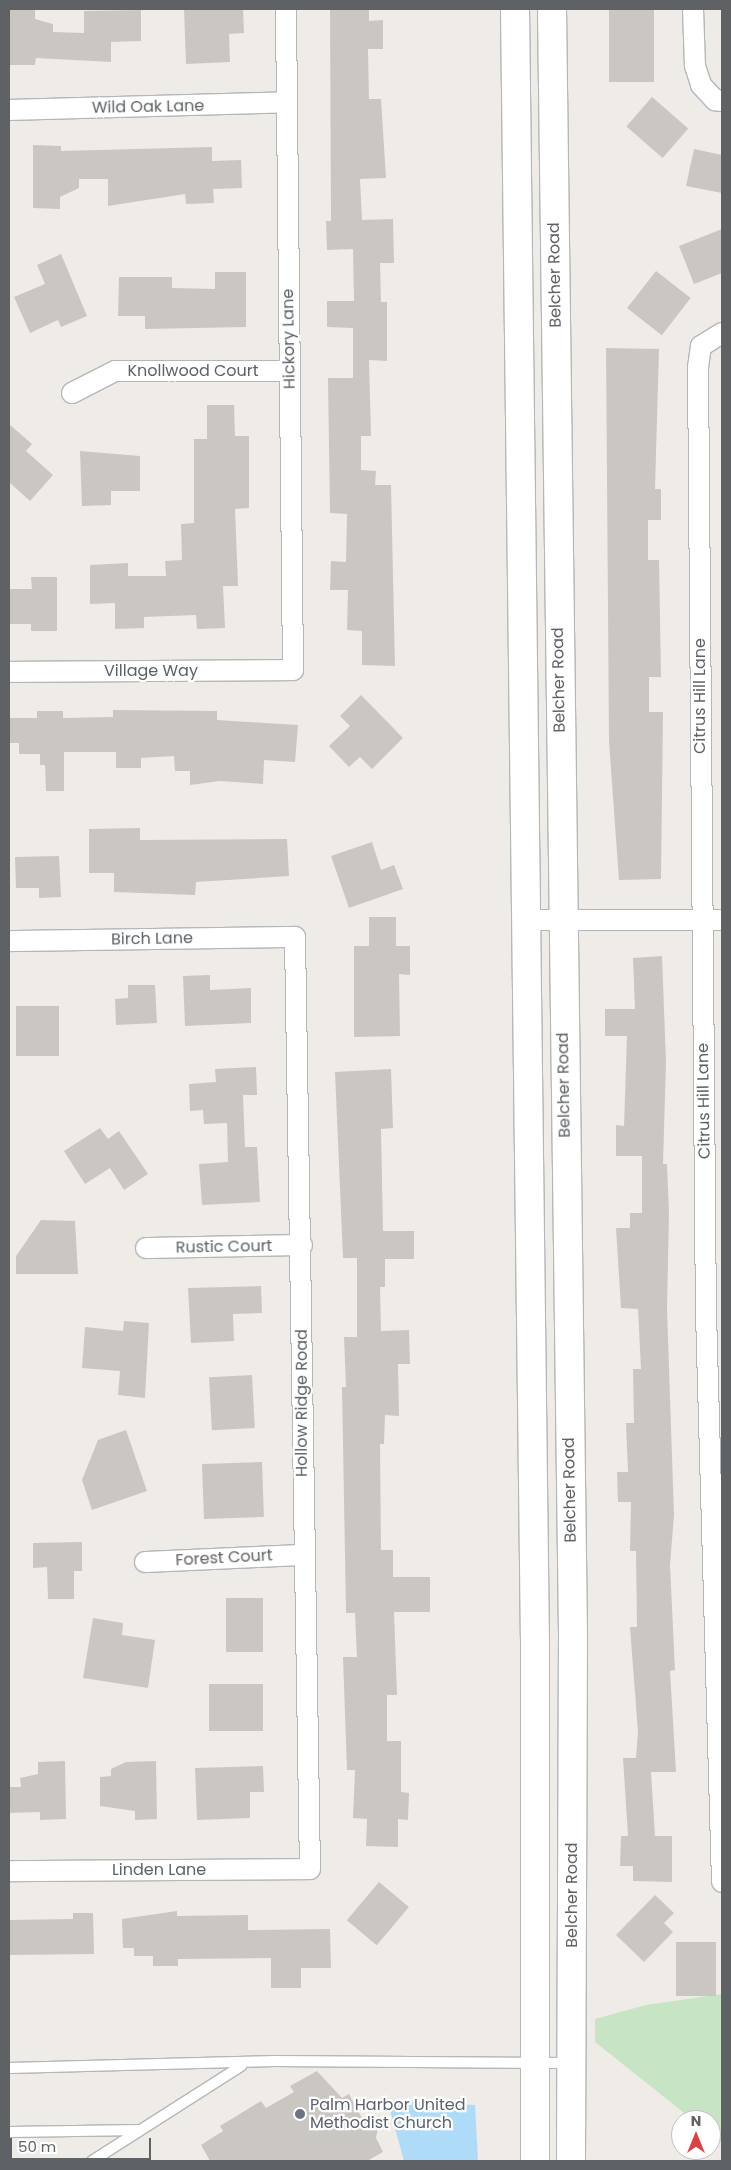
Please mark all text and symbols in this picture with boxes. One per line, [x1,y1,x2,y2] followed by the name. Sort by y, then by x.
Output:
[92,96,204,118] street label: Wild Oak Lane
[544,222,566,328] street label: Belcher Road
[279,289,299,389] street label: Hickory Lane
[127,361,259,381] street label: Knollwood Court
[548,627,570,733] street label: Belcher Road
[690,638,710,754] street label: Citrus Hill Lane
[104,661,198,681] street label: Village Way
[111,929,193,949] street label: Birch Lane
[553,1032,575,1138] street label: Belcher Road
[693,1043,715,1159] street label: Citrus Hill Lane
[175,1237,273,1257] street label: Rustic Court
[292,1329,312,1477] street label: Hollow Ridge Road
[559,1437,581,1543] street label: Belcher Road
[175,1546,273,1570] street label: Forest Court
[562,1842,582,1948] street label: Belcher Road
[112,1860,206,1880] street label: Linden Lane
[310,2095,465,2133] place label: Palm Harbor United Methodist Church
[294,2108,306,2120] marker: Palm Harbor United Methodist Church
[671,2110,721,2160] north arrow
[691,2111,701,2131] text: N
[12,2128,154,2160] scale bar
[18,2136,56,2157] text: 50 m

